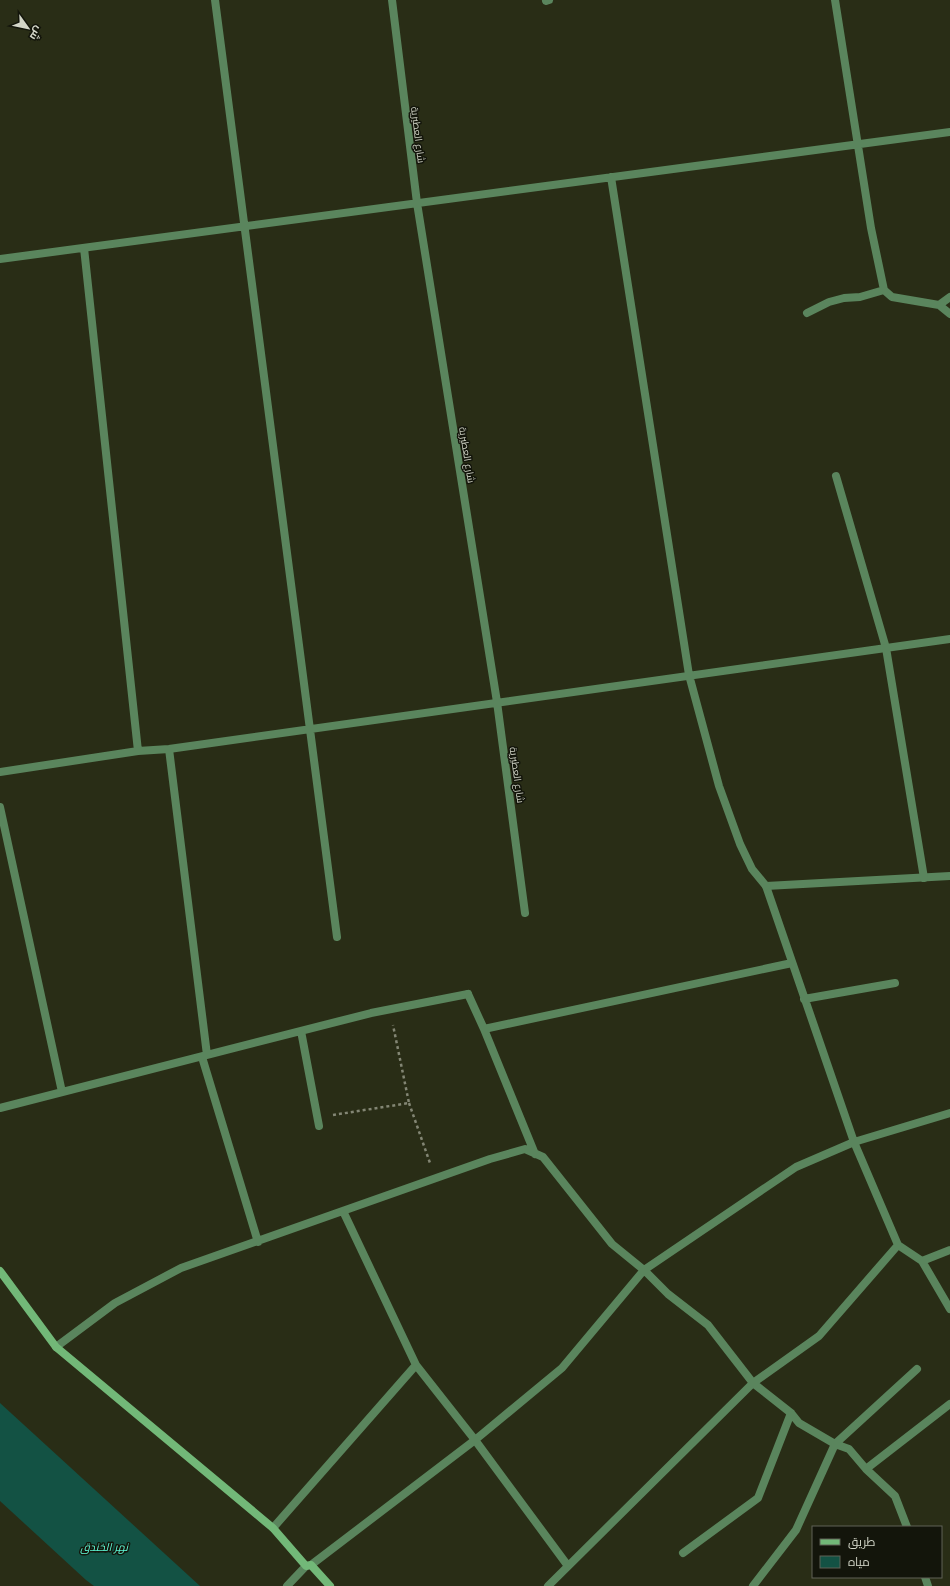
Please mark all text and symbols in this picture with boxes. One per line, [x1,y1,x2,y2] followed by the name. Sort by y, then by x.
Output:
[8,8,48,48] north arrow
[27,24,46,43] text: ش
[408,106,428,164] street label: شارع العطيرية
[456,426,478,484] street label: شارع العطيرية
[507,746,527,804] street label: شارع العطيرية
[812,1526,942,1578] legend
[848,1534,876,1549] text: طريق
[80,1540,129,1554] water label: نهر الخندق
[848,1554,870,1569] text: مياه

